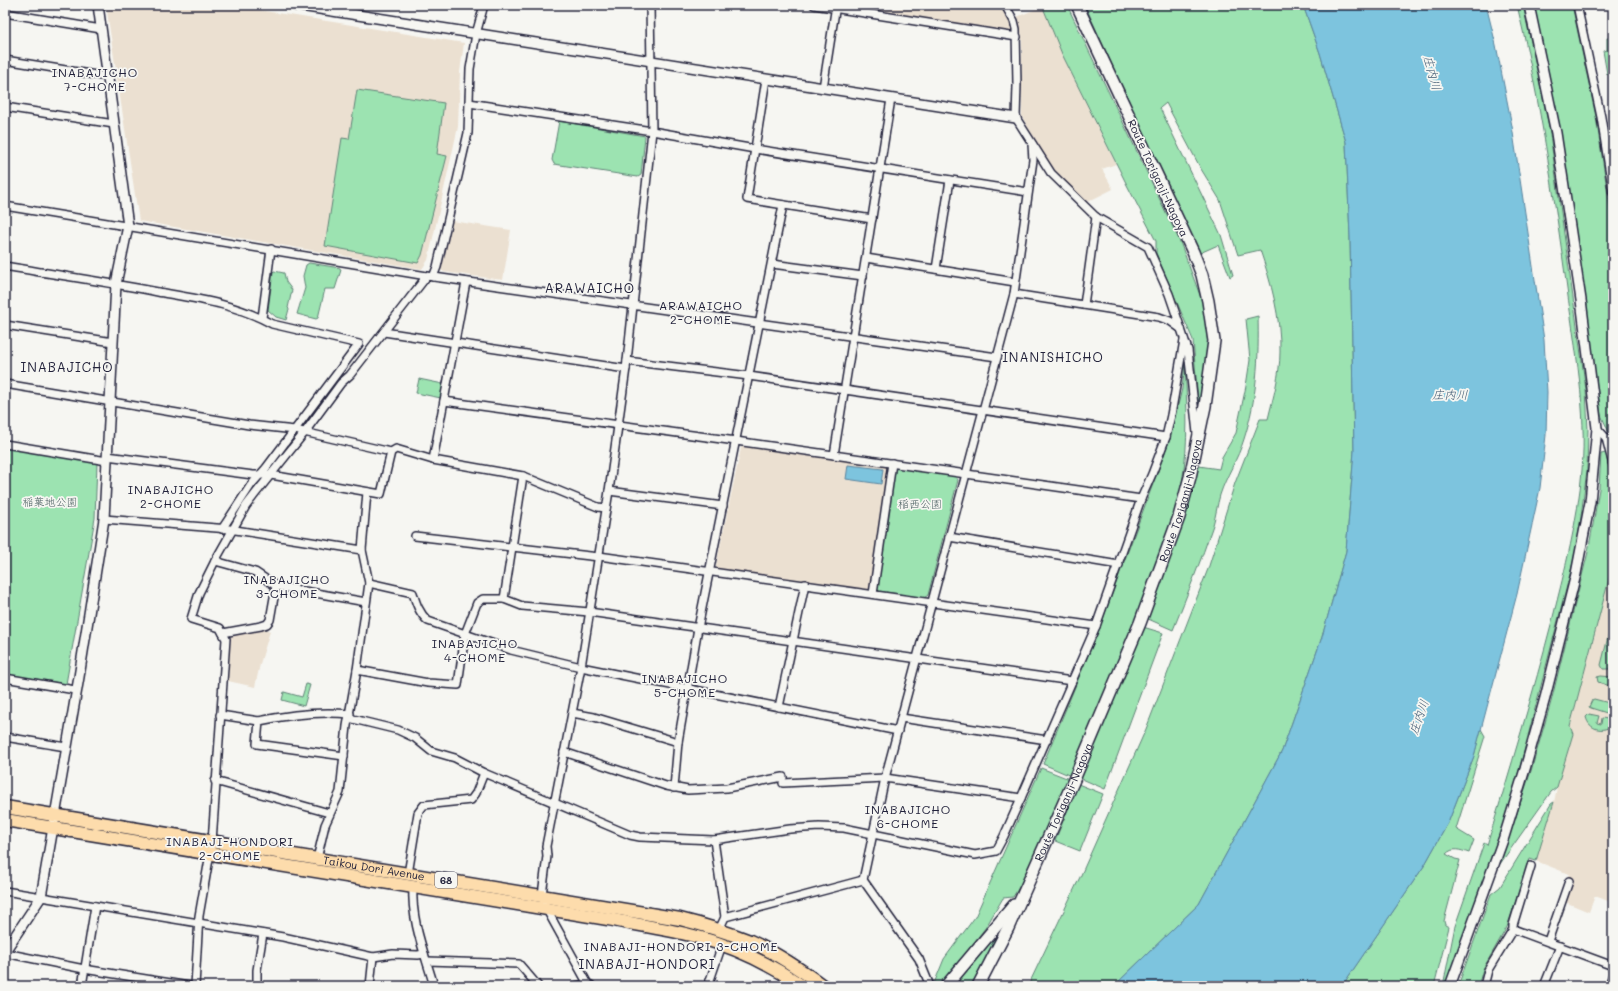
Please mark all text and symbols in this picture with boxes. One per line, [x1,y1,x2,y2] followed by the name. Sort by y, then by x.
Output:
[1420,53,1446,92] water label: 庄内川
[52,64,138,94] district label: INABAJICHO 7-CHOME
[1125,117,1192,239] street label: Route Toriganji-Nagoya
[545,279,635,296] district label: ARAWAICHO
[659,297,743,327] district label: ARAWAICHO 2-CHOME
[1002,348,1104,365] district label: INANISHICHO
[20,358,114,375] district label: INABAJICHO
[1432,386,1468,402] water label: 庄内川
[1155,437,1205,564] street label: Route Toriganji-Nagoya
[128,481,214,511] district label: INABAJICHO 2-CHOME
[23,494,78,509] park label: 稲葉地公園
[898,496,942,511] park label: 稲西公園
[244,571,330,601] district label: INABAJICHO 3-CHOME
[432,635,518,665] district label: INABAJICHO 4-CHOME
[642,670,728,700] district label: INABAJICHO 5-CHOME
[1405,697,1431,736] water label: 庄内川
[1031,740,1096,864] street label: Route Toriganji-Nagoya
[865,801,951,831] district label: INABAJICHO 6-CHOME
[166,833,294,863] district label: INABAJI-HONDORI 2-CHOME
[322,852,426,884] street label: Taikou Dori Avenue
[435,872,457,888] road number: 68
[584,938,778,954] district label: INABAJI-HONDORI 3-CHOME
[578,955,716,972] district label: INABAJI-HONDORI

